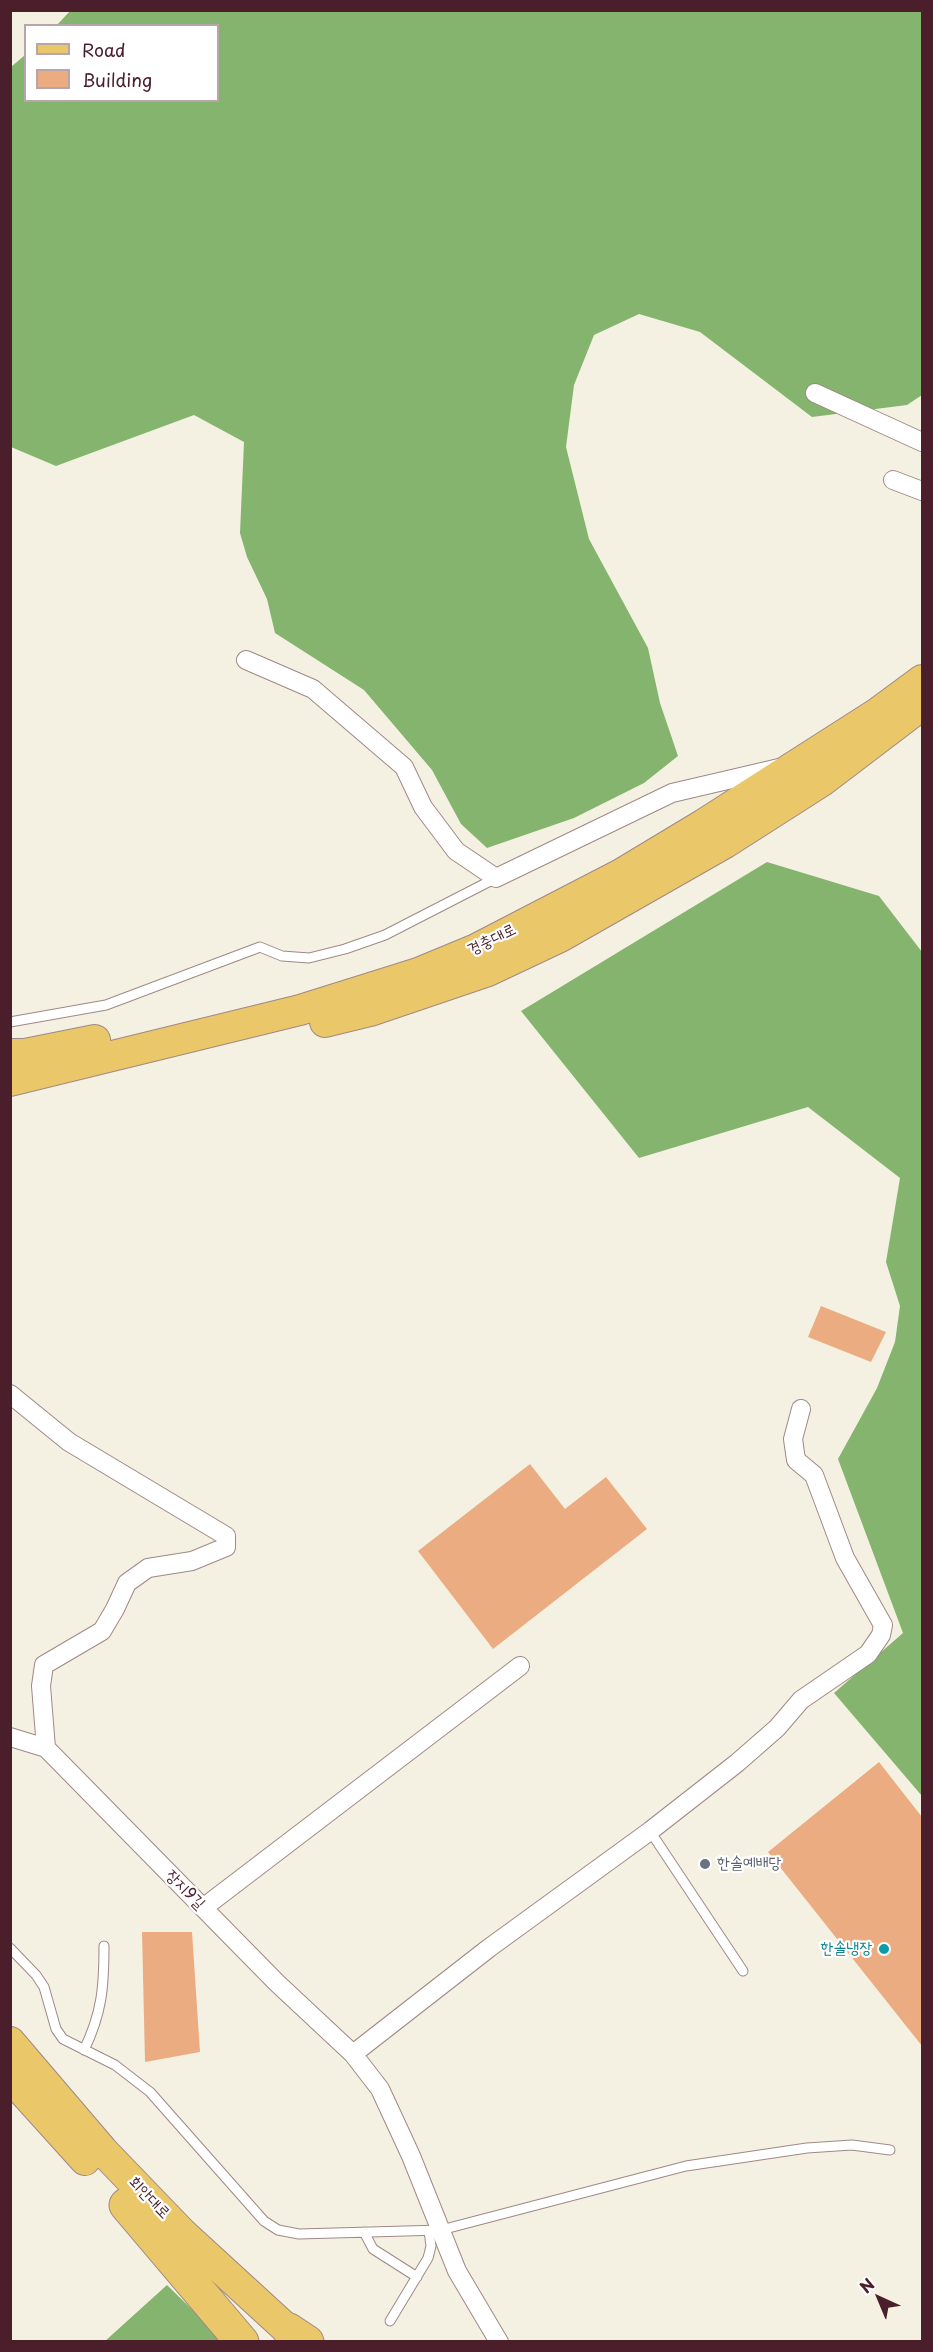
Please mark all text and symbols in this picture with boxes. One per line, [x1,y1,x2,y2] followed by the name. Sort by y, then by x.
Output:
[24,24,219,102] legend
[82,36,126,63] text: Road
[82,66,152,93] text: Building
[465,920,519,960] street label: 경충대로
[717,1854,781,1874] place label: 한솔예배당
[698,1857,712,1871] marker: 한솔예배당
[161,1866,209,1914] street label: 장지9길
[820,1939,872,1959] place label: 한솔냉장
[877,1942,891,1956] marker: 한솔냉장
[124,2173,174,2223] street label: 회안대로
[849,2268,909,2328] north arrow
[854,2272,879,2298] text: N

